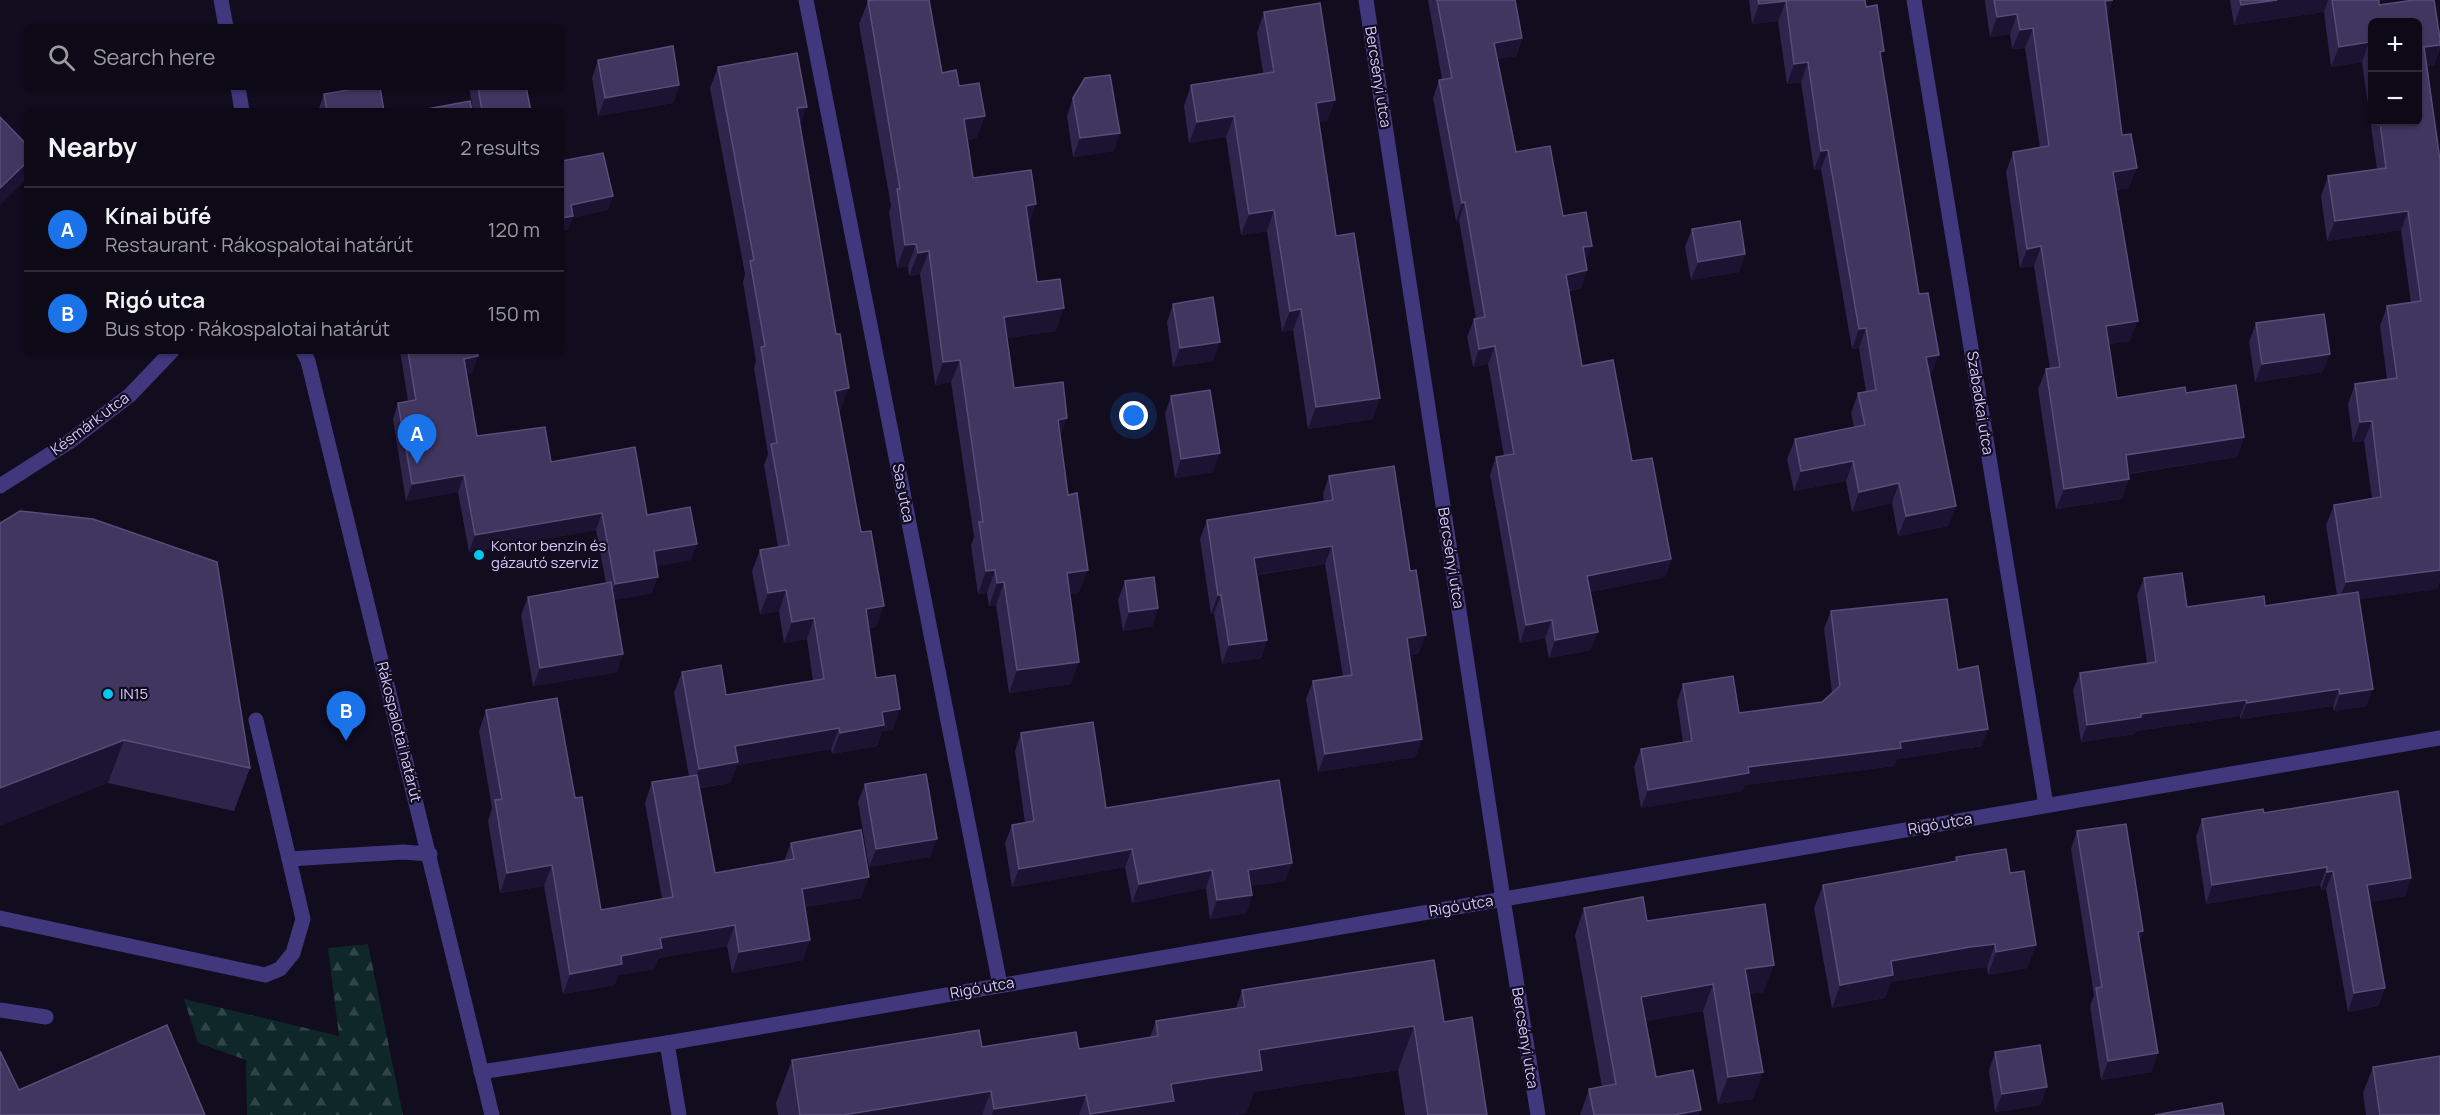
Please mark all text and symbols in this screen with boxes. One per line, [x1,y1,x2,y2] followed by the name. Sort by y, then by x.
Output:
[2368,18,2422,126] map controls
[2368,18,2422,72] button: +
[24,24,564,90] search box
[1360,25,1397,129] street label: Bercsényi utca
[45,41,78,74] icon: search
[93,42,215,72] text: Search here
[2368,72,2422,126] button: −
[48,129,137,165] text: Nearby
[460,134,540,161] text: 2 results
[105,201,211,231] text: Kínai büfé
[61,216,74,243] text: A
[488,216,540,243] text: 120 m
[105,231,413,258] text: Restaurant · Rákospalotai határút
[105,285,205,315] text: Rigó utca
[61,300,74,327] text: B
[487,300,540,327] text: 150 m
[105,315,390,342] text: Bus stop · Rákospalotai határút
[1962,350,1999,456] street label: Szabadkai utca
[46,387,133,460] street label: Késmárk utca
[1119,401,1148,430] your location
[398,414,436,464] pin: A
[887,462,919,524] street label: Sas utca
[1433,506,1470,610] street label: Bercsényi utca
[491,535,607,573] place label: Kontor benzin és gázautó szerviz
[472,548,486,562] marker: Kontor benzin és gázautó szerviz
[372,659,427,804] street label: Rákospalotai határút
[120,683,148,704] place label: IN15
[101,687,115,701] marker: IN15
[326,692,366,741] pin: B
[1906,808,1974,839] street label: Rigó utca
[1427,890,1495,921] street label: Rigó utca
[948,972,1016,1003] street label: Rigó utca
[1507,986,1544,1090] street label: Bercsényi utca

